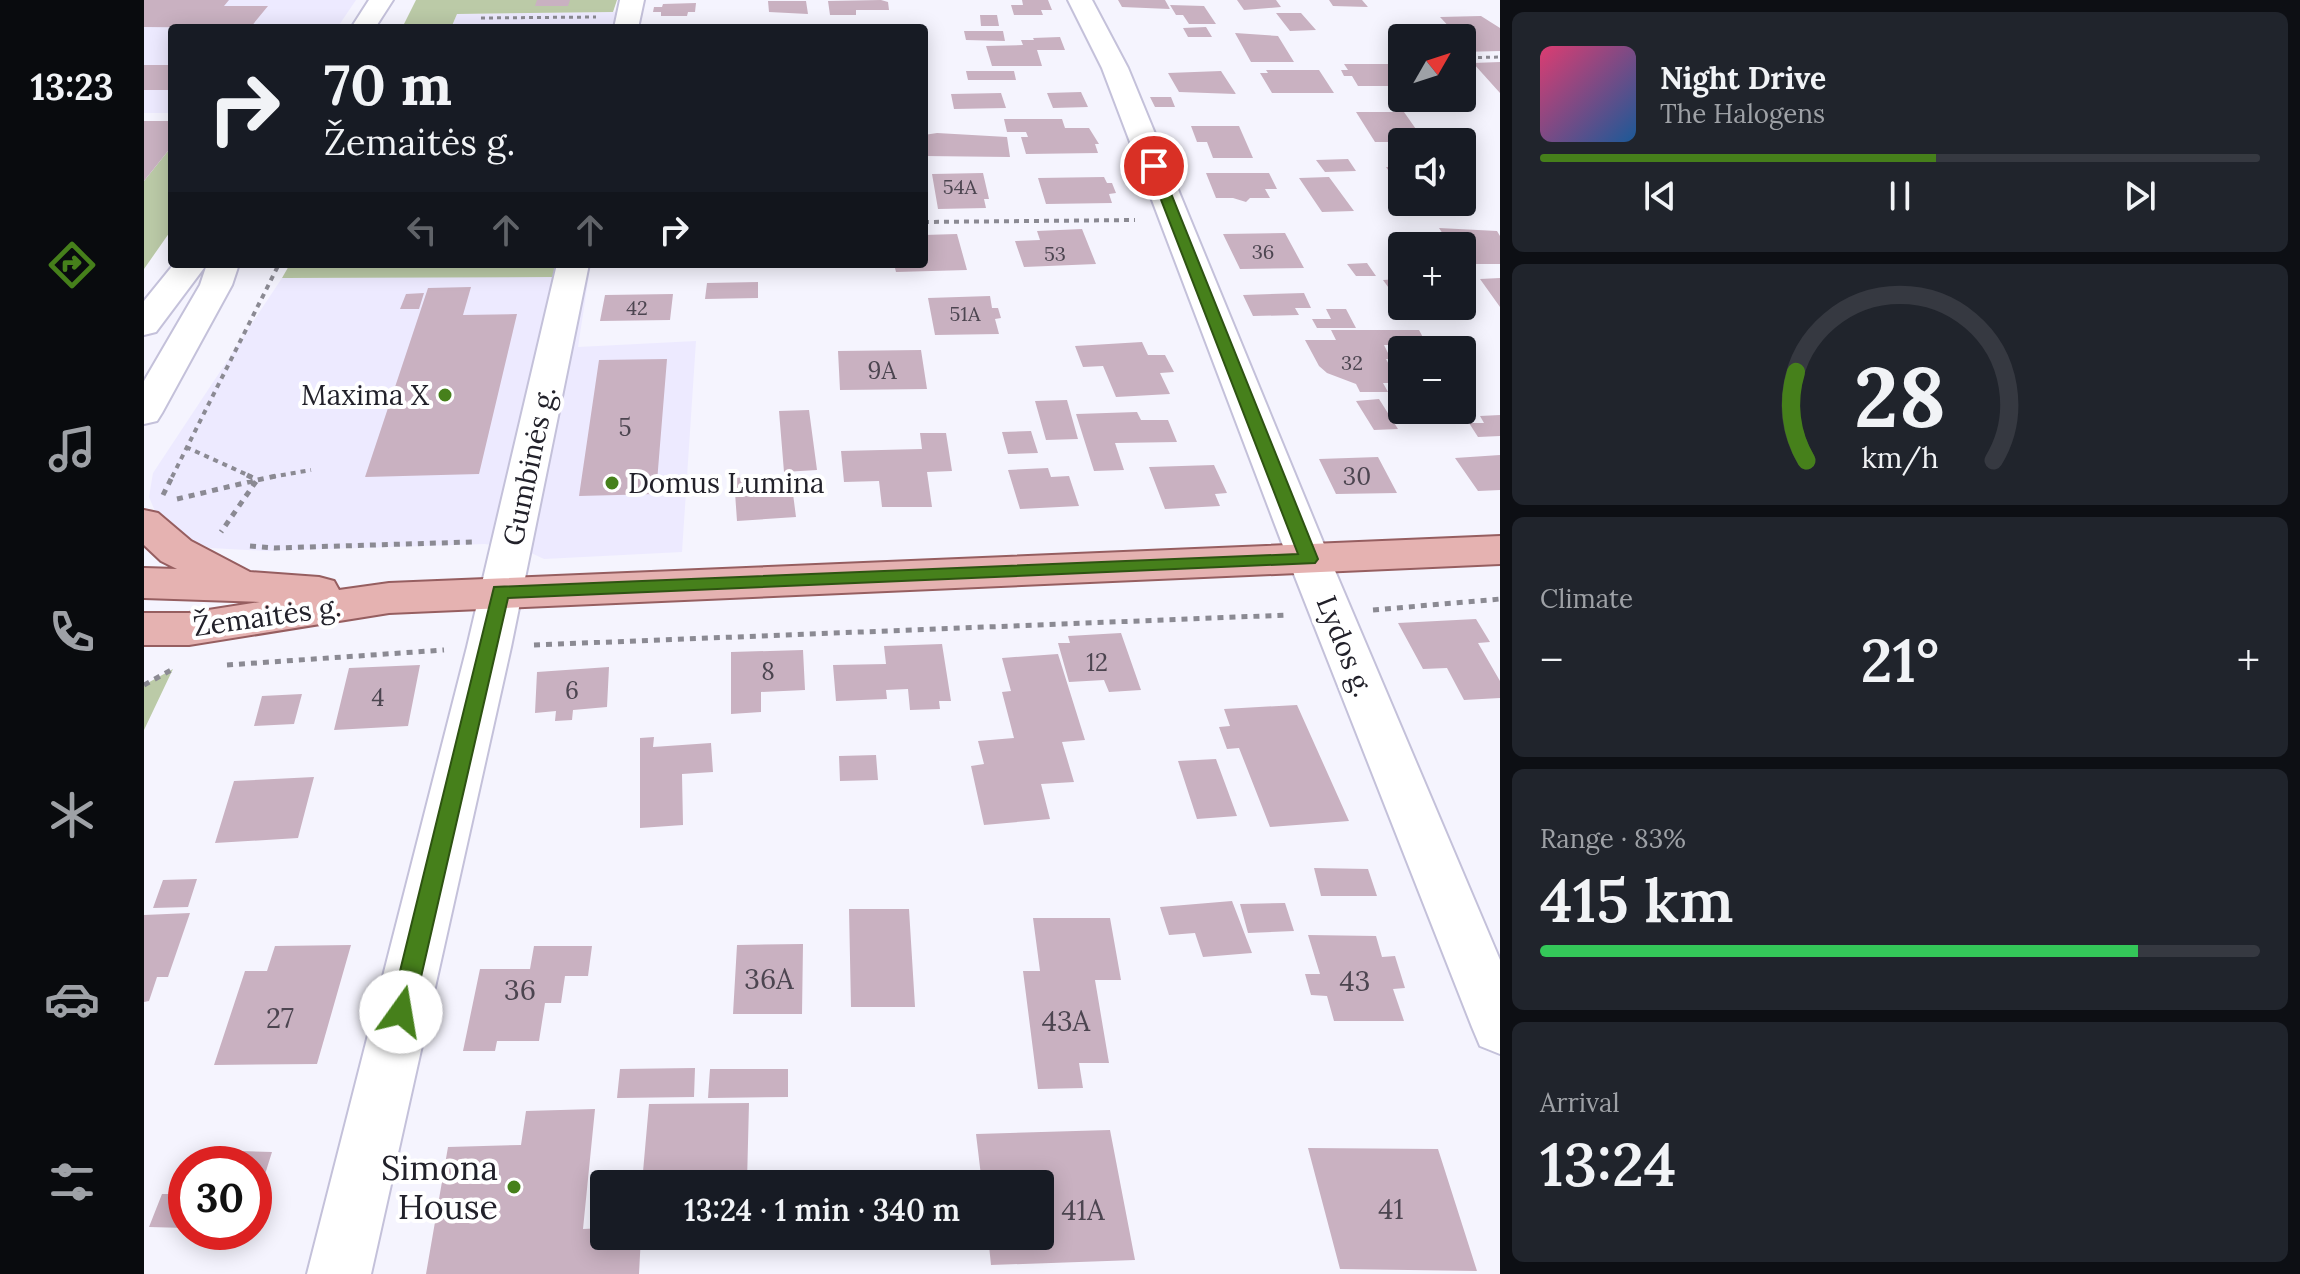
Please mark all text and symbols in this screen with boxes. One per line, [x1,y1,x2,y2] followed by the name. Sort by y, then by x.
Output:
[1388,24,1476,112] north arrow
[1388,24,1476,424] map controls
[324,49,452,120] text: 70 m
[192,56,296,160] icon: right
[1660,59,1826,97] text: Night Drive
[30,64,114,110] text: 13:23
[1660,97,1825,130] text: The Halogens
[324,119,515,165] text: Žemaitės g.
[1388,128,1476,216] button: sound
[1120,132,1188,200] pin
[1132,144,1176,188] icon: arrive
[943,174,978,199] house number: 54A
[1638,174,1682,218] icon: previous
[1878,174,1922,218] icon: pause
[2118,174,2162,218] icon: next
[400,208,444,252] icon: left
[484,208,528,252] icon: ahead
[568,208,612,252] icon: ahead
[652,208,696,252] icon: right
[1388,232,1476,320] button: +
[44,237,100,293] icon: directions
[1252,239,1274,264] house number: 36
[1044,241,1066,266] house number: 53
[626,295,648,320] house number: 42
[950,301,981,326] house number: 51A
[1388,336,1476,424] button: −
[1854,342,1946,449] text: 28
[1341,350,1363,375] house number: 32
[868,355,897,386] house number: 9A
[301,377,430,413] place label: Maxima X
[495,383,563,549] street label: Gumbinės g.
[436,386,454,404] marker: Maxima X
[618,412,632,443] house number: 5
[44,421,100,477] icon: music
[1861,439,1939,476] text: km/h
[1343,461,1371,492] house number: 30
[628,465,825,501] place label: Domus Lumina
[603,474,621,492] marker: Domus Lumina
[1540,582,1633,615] text: Climate
[191,588,343,644] street label: Žemaitės g.
[1308,590,1382,702] street label: Lydos g.
[44,604,100,660] icon: phone
[1861,622,1939,698] text: 21°
[1540,632,1563,688] text: −
[2237,632,2260,688] text: +
[1086,647,1108,678] house number: 12
[761,656,775,687] house number: 8
[565,675,579,706] house number: 6
[371,682,385,713] house number: 4
[44,787,100,843] icon: climate
[1540,822,1686,855] text: Range · 83%
[1540,862,1734,938] text: 415 km
[744,961,794,997] house number: 36A
[1340,963,1370,999] house number: 43
[359,970,443,1054] position arrow
[44,971,100,1027] icon: car
[504,972,536,1008] house number: 36
[266,1000,294,1036] house number: 27
[1042,1003,1091,1039] house number: 43A
[1540,1086,1619,1119] text: Arrival
[1540,1126,1676,1202] text: 13:24
[168,1146,272,1250] speed limit sign: 30
[381,1146,498,1228] place label: Simona House
[44,1154,100,1210] icon: filters
[505,1178,523,1196] marker: Simona House
[684,1191,960,1229] text: 13:24 · 1 min · 340 m
[1378,1191,1404,1227] house number: 41
[1061,1192,1105,1228] house number: 41A

